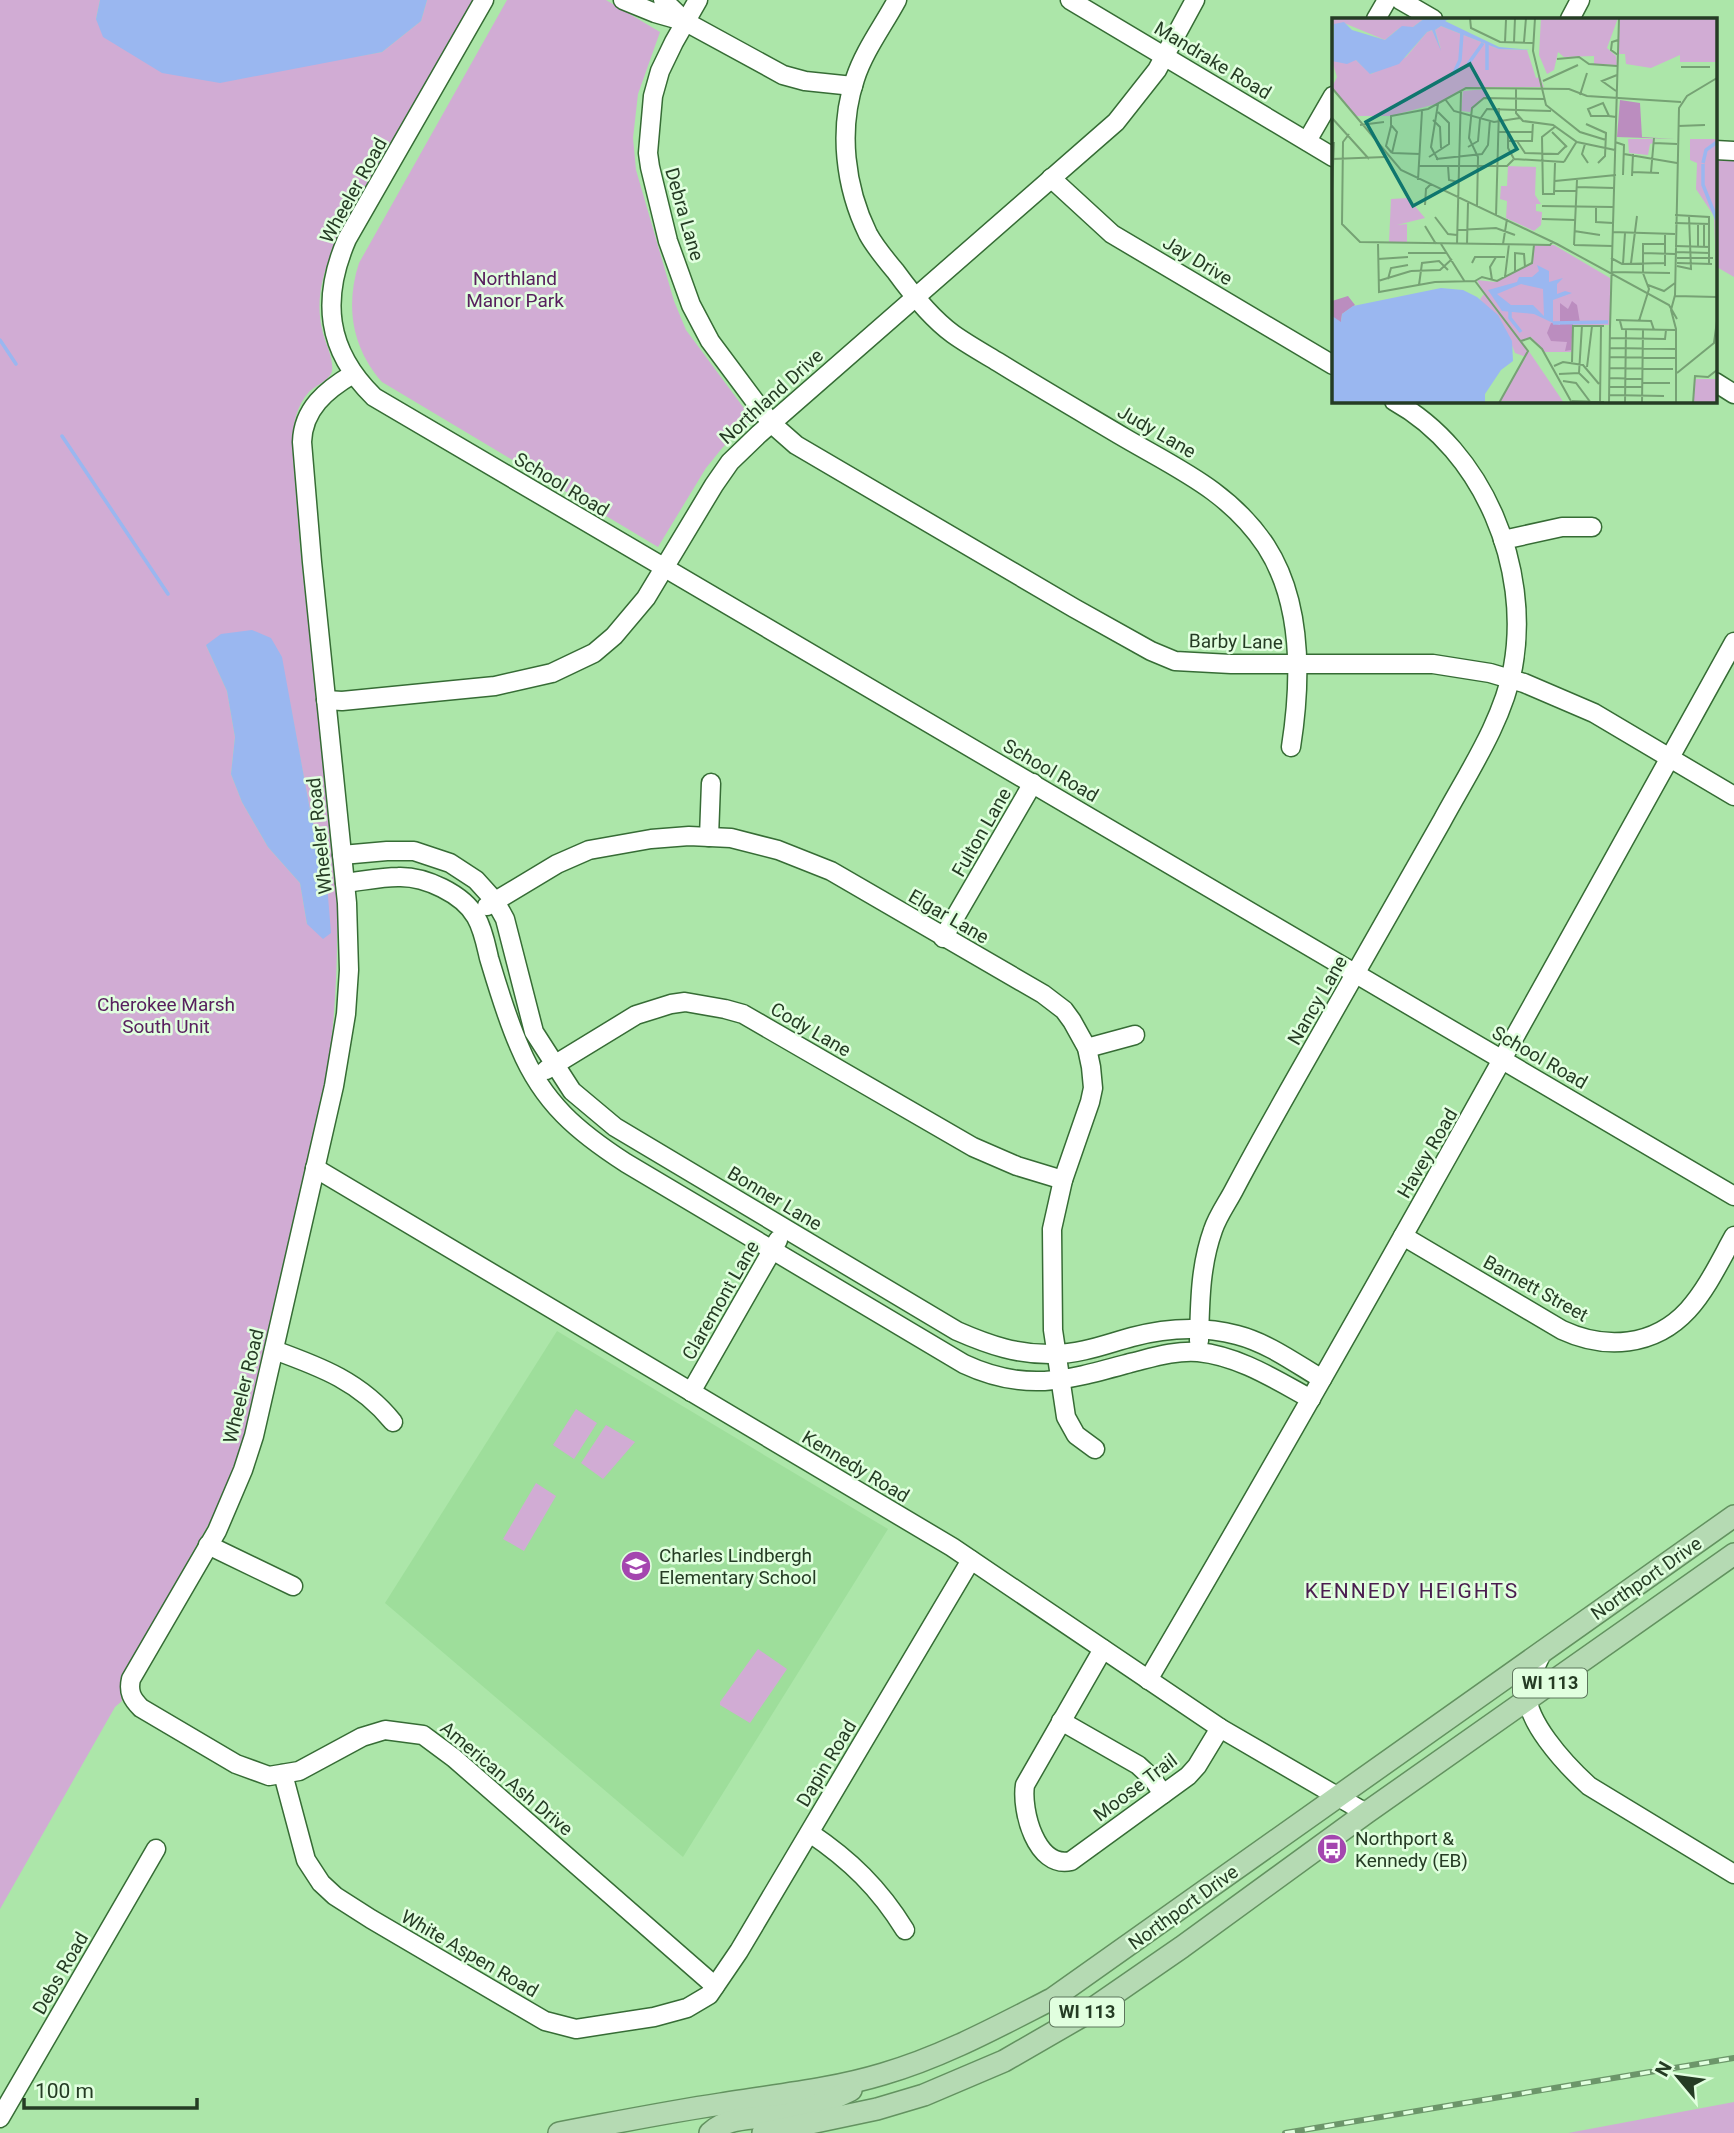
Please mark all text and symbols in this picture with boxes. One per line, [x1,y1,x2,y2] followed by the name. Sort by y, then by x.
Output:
[1150,16,1275,104] street label: Mandrake Road
[1332,18,1716,402] inset map
[315,134,392,247] street label: Wheeler Road
[660,165,709,263] street label: Debra Lane
[1159,231,1237,290] street label: Jay Drive
[466,267,564,312] park label: Northland Manor Park
[715,344,828,449] street label: Northland Drive
[1114,400,1200,463] street label: Judy Lane
[510,447,613,522] street label: School Road
[1189,629,1283,654] street label: Barby Lane
[999,734,1103,807] street label: School Road
[302,777,337,895] street label: Wheeler Road
[947,784,1016,881] street label: Fulton Lane
[905,884,993,949] street label: Elgar Lane
[1283,952,1352,1049] street label: Nancy Lane
[97,993,235,1038] park label: Cherokee Marsh South Unit
[767,997,855,1062] street label: Cody Lane
[1488,1021,1592,1094] street label: School Road
[1392,1104,1462,1202] street label: Havey Road
[723,1161,826,1236] street label: Bonner Lane
[677,1237,764,1364] street label: Claremont Lane
[1479,1250,1592,1327] street label: Barnett Street
[218,1327,269,1446] street label: Wheeler Road
[798,1425,913,1507] street label: Kennedy Road
[1586,1532,1706,1625] street label: Northport Drive
[659,1544,817,1589] place label: Charles Lindbergh Elementary School
[619,1549,653,1583] school or university icon: Charles Lindbergh Elementary School
[1305,1579,1519,1603] district label: KENNEDY HEIGHTS
[1513,1668,1587,1698] road number: WI 113
[436,1716,578,1840] street label: American Ash Drive
[792,1716,861,1811] street label: Dapin Road
[1089,1748,1182,1826] street label: Moose Trail
[1355,1827,1468,1872] place label: Northport & Kennedy (EB)
[1315,1832,1349,1866] bus stop icon: Northport & Kennedy (EB)
[1124,1860,1243,1955] street label: Northport Drive
[397,1905,542,2002] street label: White Aspen Road
[28,1928,93,2019] street label: Debs Road
[1050,1998,1124,2026] road number: WI 113
[1643,2042,1713,2112] north arrow
[1650,2058,1677,2080] text: N
[24,2066,198,2110] scale bar
[35,2079,94,2103] text: 100 m

